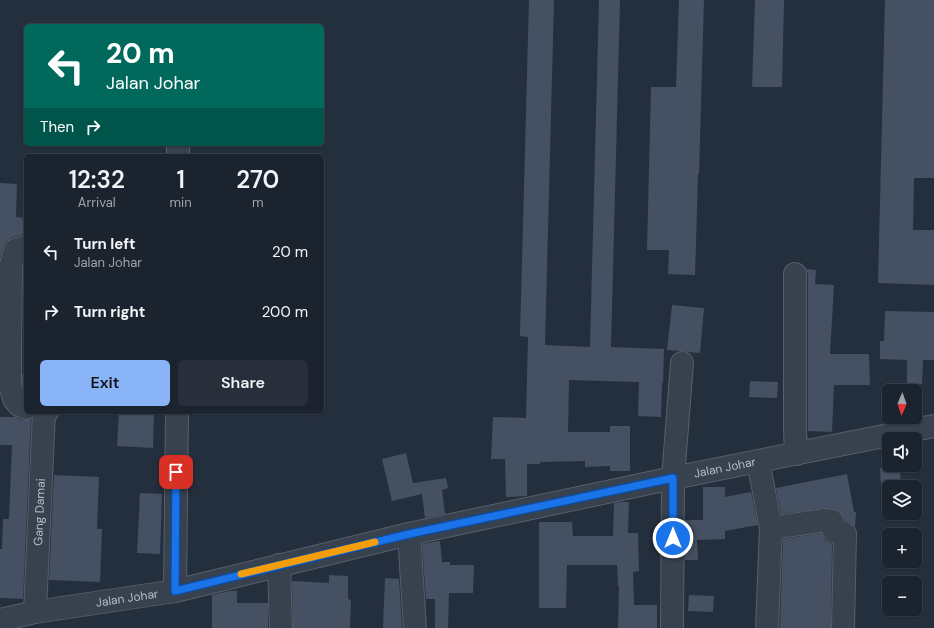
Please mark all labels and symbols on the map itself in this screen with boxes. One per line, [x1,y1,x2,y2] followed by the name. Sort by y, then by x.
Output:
[882,384,922,424] north arrow
[692,454,758,482] street label: Jalan Johar
[159,455,193,489] pin
[30,478,49,546] street label: Gang Damai
[652,517,694,559] position arrow
[95,586,160,611] street label: Jalan Johar

